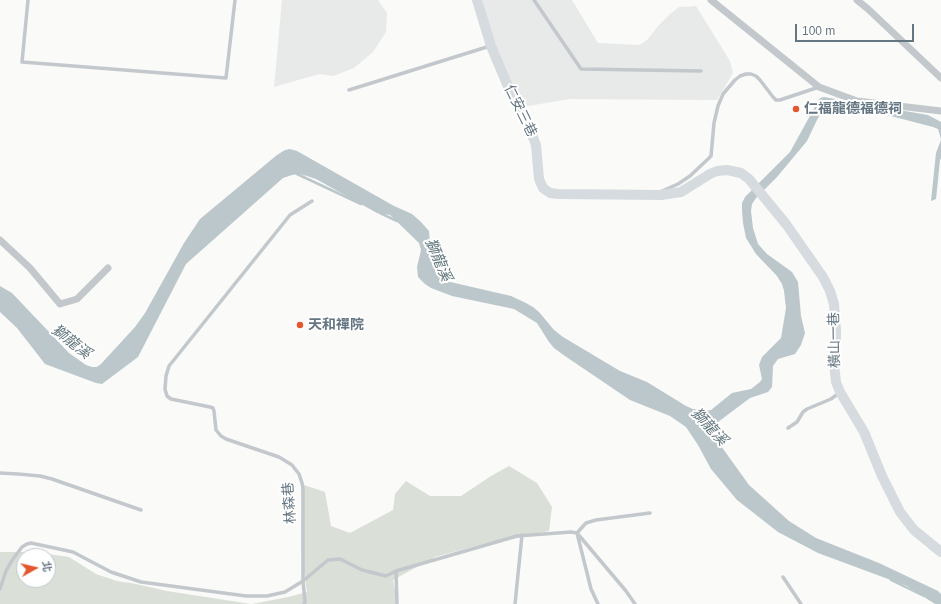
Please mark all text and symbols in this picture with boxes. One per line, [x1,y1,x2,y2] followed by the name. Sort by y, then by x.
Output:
[797,16,916,42] scale bar
[802,24,835,38] text: 100 m
[500,82,540,140] street label: 仁安三巷
[804,101,902,117] place label: 仁福龍德福德祠
[791,104,801,114] marker: 仁福龍德福德祠
[421,236,455,284] water label: 獅龍溪
[826,312,844,368] street label: 橫山一巷
[308,317,364,333] place label: 天和禪院
[295,320,305,330] marker: 天和禪院
[48,321,94,363] water label: 獅龍溪
[687,404,731,450] water label: 獅龍溪
[280,481,300,525] street label: 林森巷
[16,548,56,588] north arrow
[40,560,54,573] text: 北

